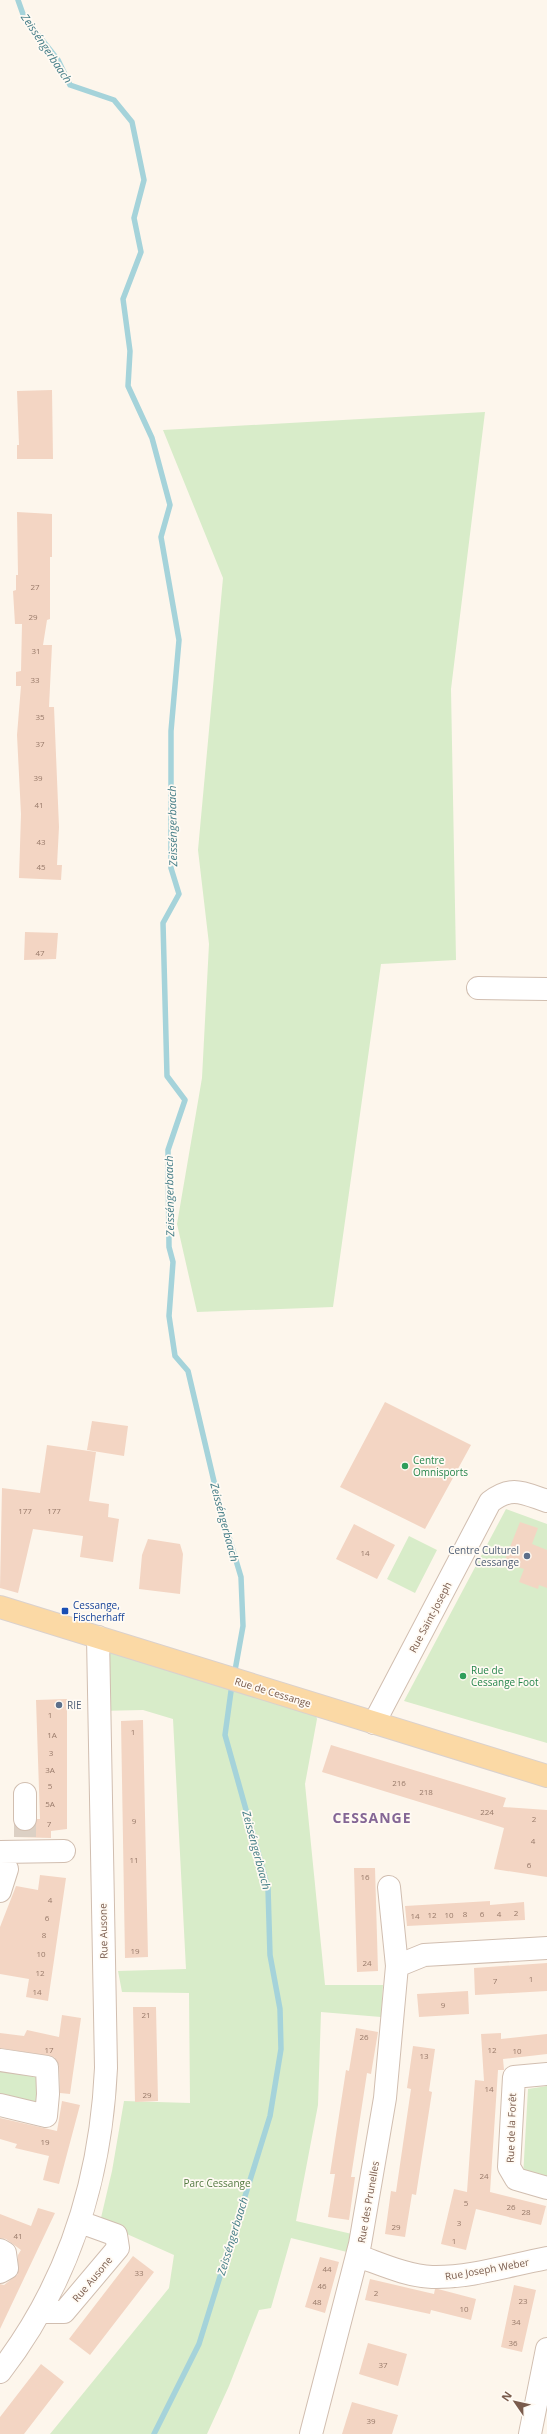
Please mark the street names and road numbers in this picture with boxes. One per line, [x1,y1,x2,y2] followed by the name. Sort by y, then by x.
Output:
[405,1579,455,1655] street label: Rue Saint-Joseph
[233,1674,313,1710] street label: Rue de Cessange
[96,1903,110,1959] street label: Rue Ausone
[503,2092,519,2163] street label: Rue de la Forêt
[354,2160,382,2244] street label: Rue des Prunelles
[69,2253,115,2305] street label: Rue Ausone
[444,2255,530,2283] street label: Rue Joseph Weber

